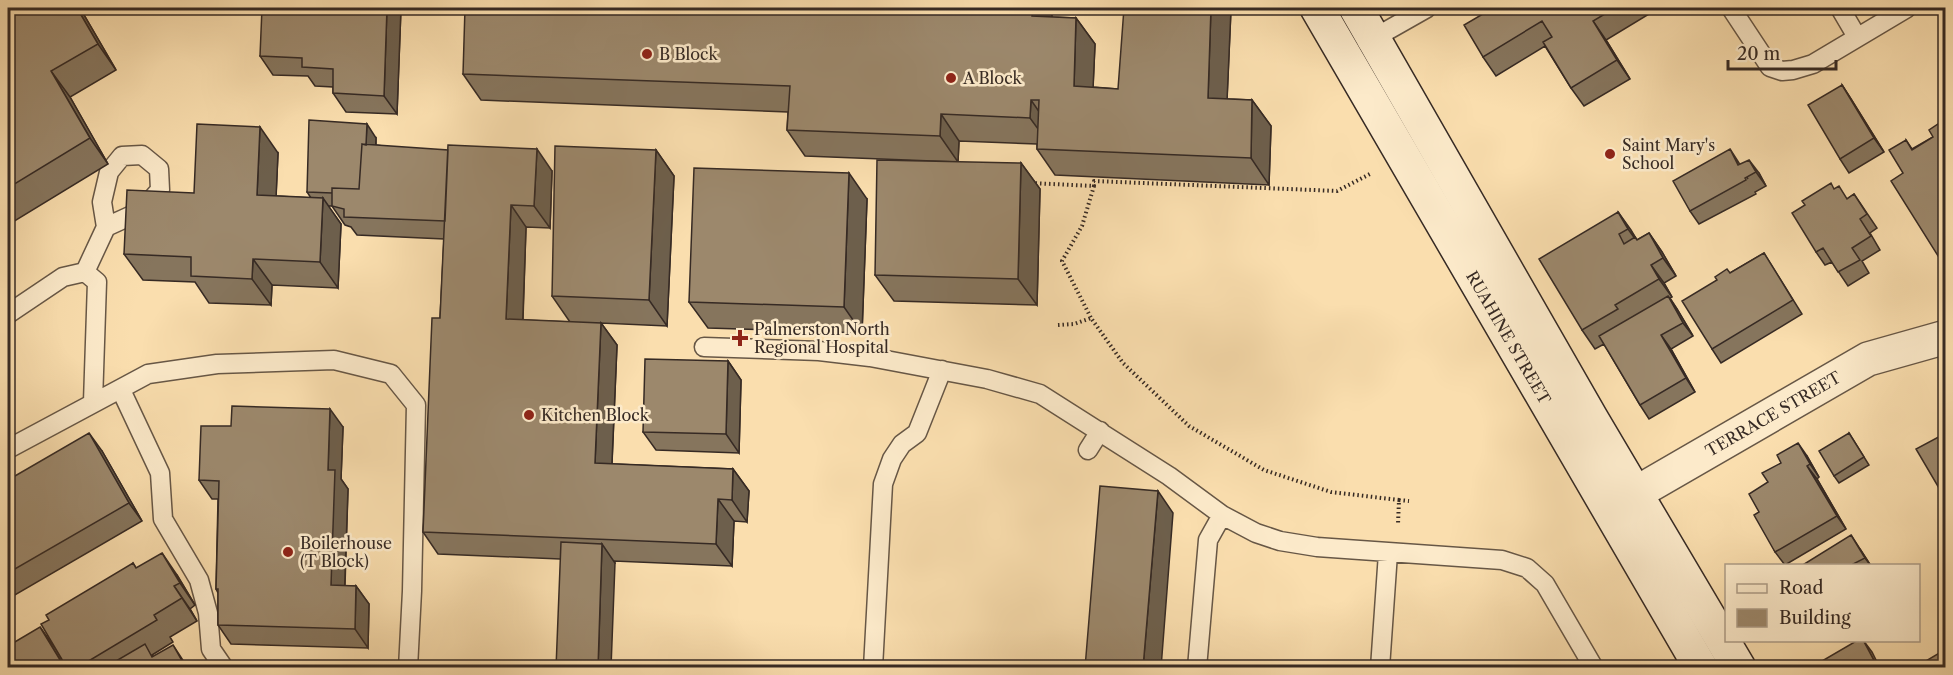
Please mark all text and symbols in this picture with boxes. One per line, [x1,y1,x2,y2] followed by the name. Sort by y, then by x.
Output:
[1728,33,1836,71] scale bar
[1737,43,1781,65] text: 20 m
[659,44,718,64] place label: B Block
[640,47,654,61] marker: B Block
[962,68,1023,88] place label: A Block
[944,71,958,85] marker: A Block
[1622,135,1715,173] place label: Saint Mary's School
[1603,147,1617,161] marker: Saint Mary's School
[1462,267,1555,408] street label: RUAHINE STREET
[754,319,890,357] place label: Palmerston North Regional Hospital
[731,329,749,347] marker: Palmerston North Regional Hospital
[1702,367,1844,461] street label: TERRACE STREET
[541,405,650,425] place label: Kitchen Block
[522,408,536,422] marker: Kitchen Block
[300,533,392,571] place label: Boilerhouse (T Block)
[281,545,295,559] marker: Boilerhouse (T Block)
[1725,564,1920,642] legend
[1779,577,1824,599] text: Road
[1779,607,1851,629] text: Building

